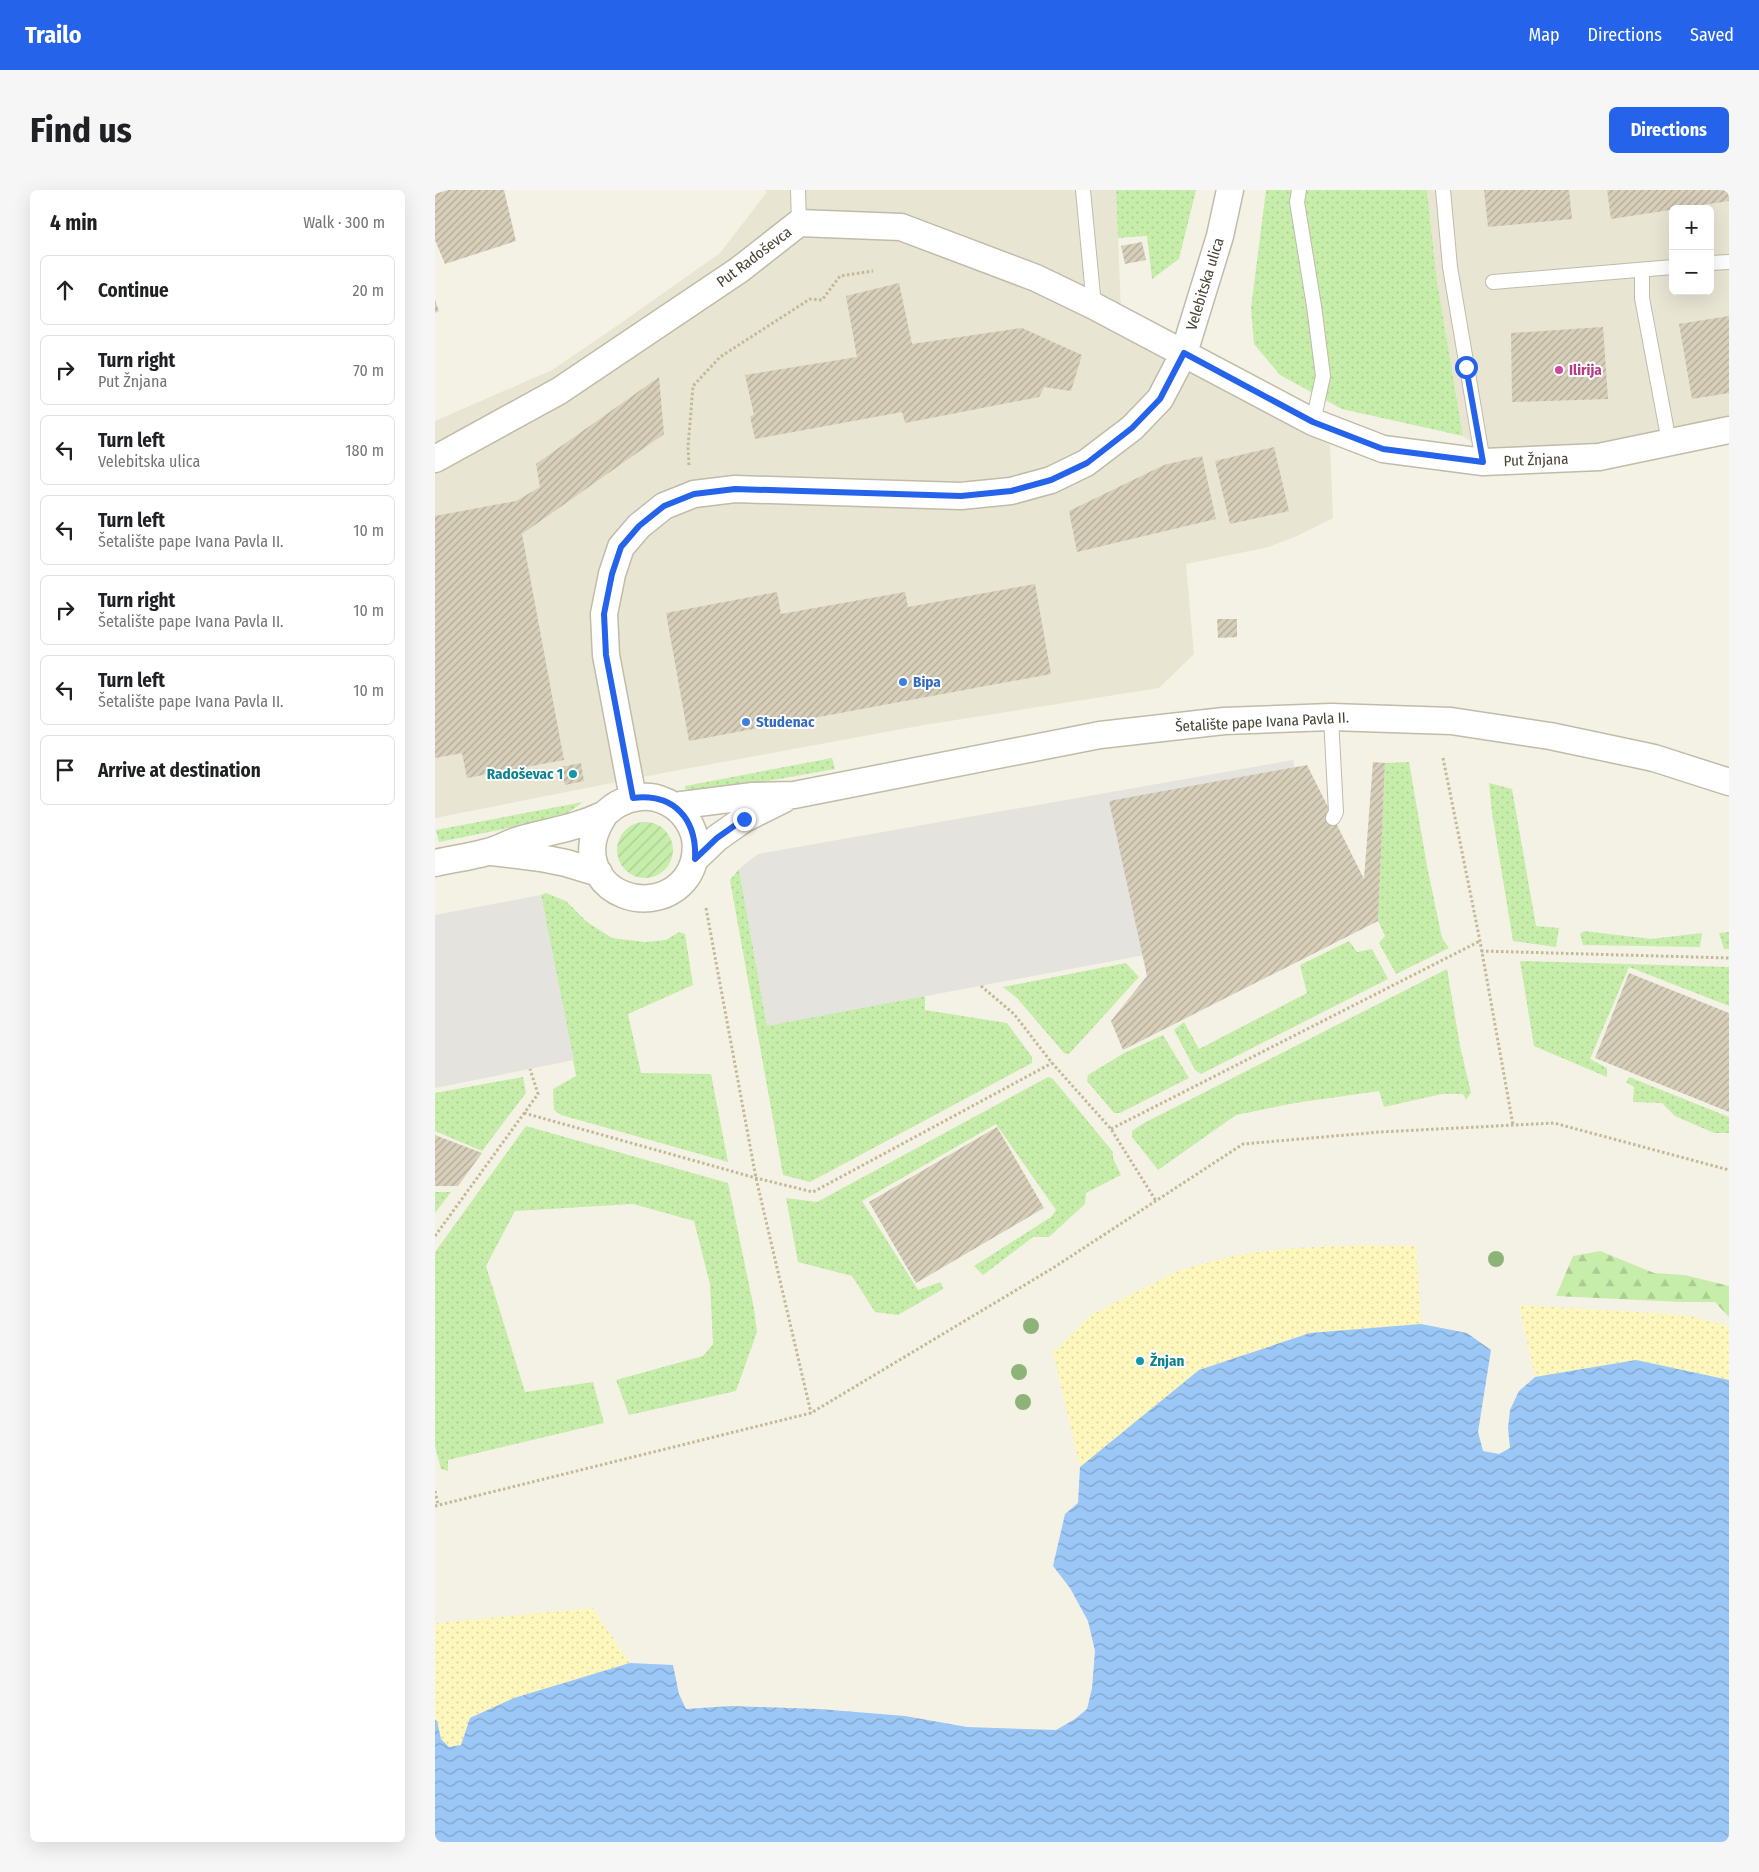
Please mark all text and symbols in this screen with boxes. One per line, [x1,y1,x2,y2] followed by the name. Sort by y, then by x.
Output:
[25,21,82,49] text: Trailo
[1528,24,1560,46] text: Map
[1588,24,1662,46] text: Directions
[1690,24,1734,46] text: Saved
[1609,107,1729,153] button: Directions
[30,109,132,151] text: Find us
[1669,205,1714,295] map controls
[1669,205,1714,250] button: +
[50,210,98,236] text: 4 min
[303,213,385,232] text: Walk · 300 m
[713,223,795,291] street label: Put Radoševca
[1182,236,1228,332] street label: Velebitska ulica
[1669,250,1714,295] button: −
[51,276,79,304] icon: ahead
[98,279,169,302] text: Continue
[353,281,384,300] text: 20 m
[98,349,175,372] text: Turn right
[51,356,79,384] icon: right
[1455,356,1478,379] route start
[353,361,384,380] text: 70 m
[1569,361,1602,379] place label: Ilirija
[1553,364,1565,376] marker: Ilirija
[98,372,167,391] text: Put Žnjana
[98,429,165,452] text: Turn left
[51,436,79,464] icon: left
[345,441,384,460] text: 180 m
[1503,450,1569,470] street label: Put Žnjana
[98,452,200,471] text: Velebitska ulica
[98,509,165,532] text: Turn left
[51,516,79,544] icon: left
[353,521,384,540] text: 10 m
[98,532,284,551] text: Šetalište pape Ivana Pavla II.
[98,589,175,612] text: Turn right
[51,596,79,624] icon: right
[353,601,384,620] text: 10 m
[98,612,284,631] text: Šetalište pape Ivana Pavla II.
[98,669,165,692] text: Turn left
[913,673,941,691] place label: Bipa
[51,676,79,704] icon: left
[897,676,909,688] marker: Bipa
[353,681,384,700] text: 10 m
[98,692,284,711] text: Šetalište pape Ivana Pavla II.
[1175,708,1349,736] street label: Šetalište pape Ivana Pavla II.
[756,713,815,731] place label: Studenac
[740,716,752,728] marker: Studenac
[51,756,79,784] icon: arrive
[98,759,261,782] text: Arrive at destination
[487,765,563,783] place label: Radoševac 1
[567,768,579,780] marker: Radoševac 1
[733,808,756,831] route end
[1150,1352,1184,1370] place label: Žnjan
[1134,1355,1146,1367] marker: Žnjan

